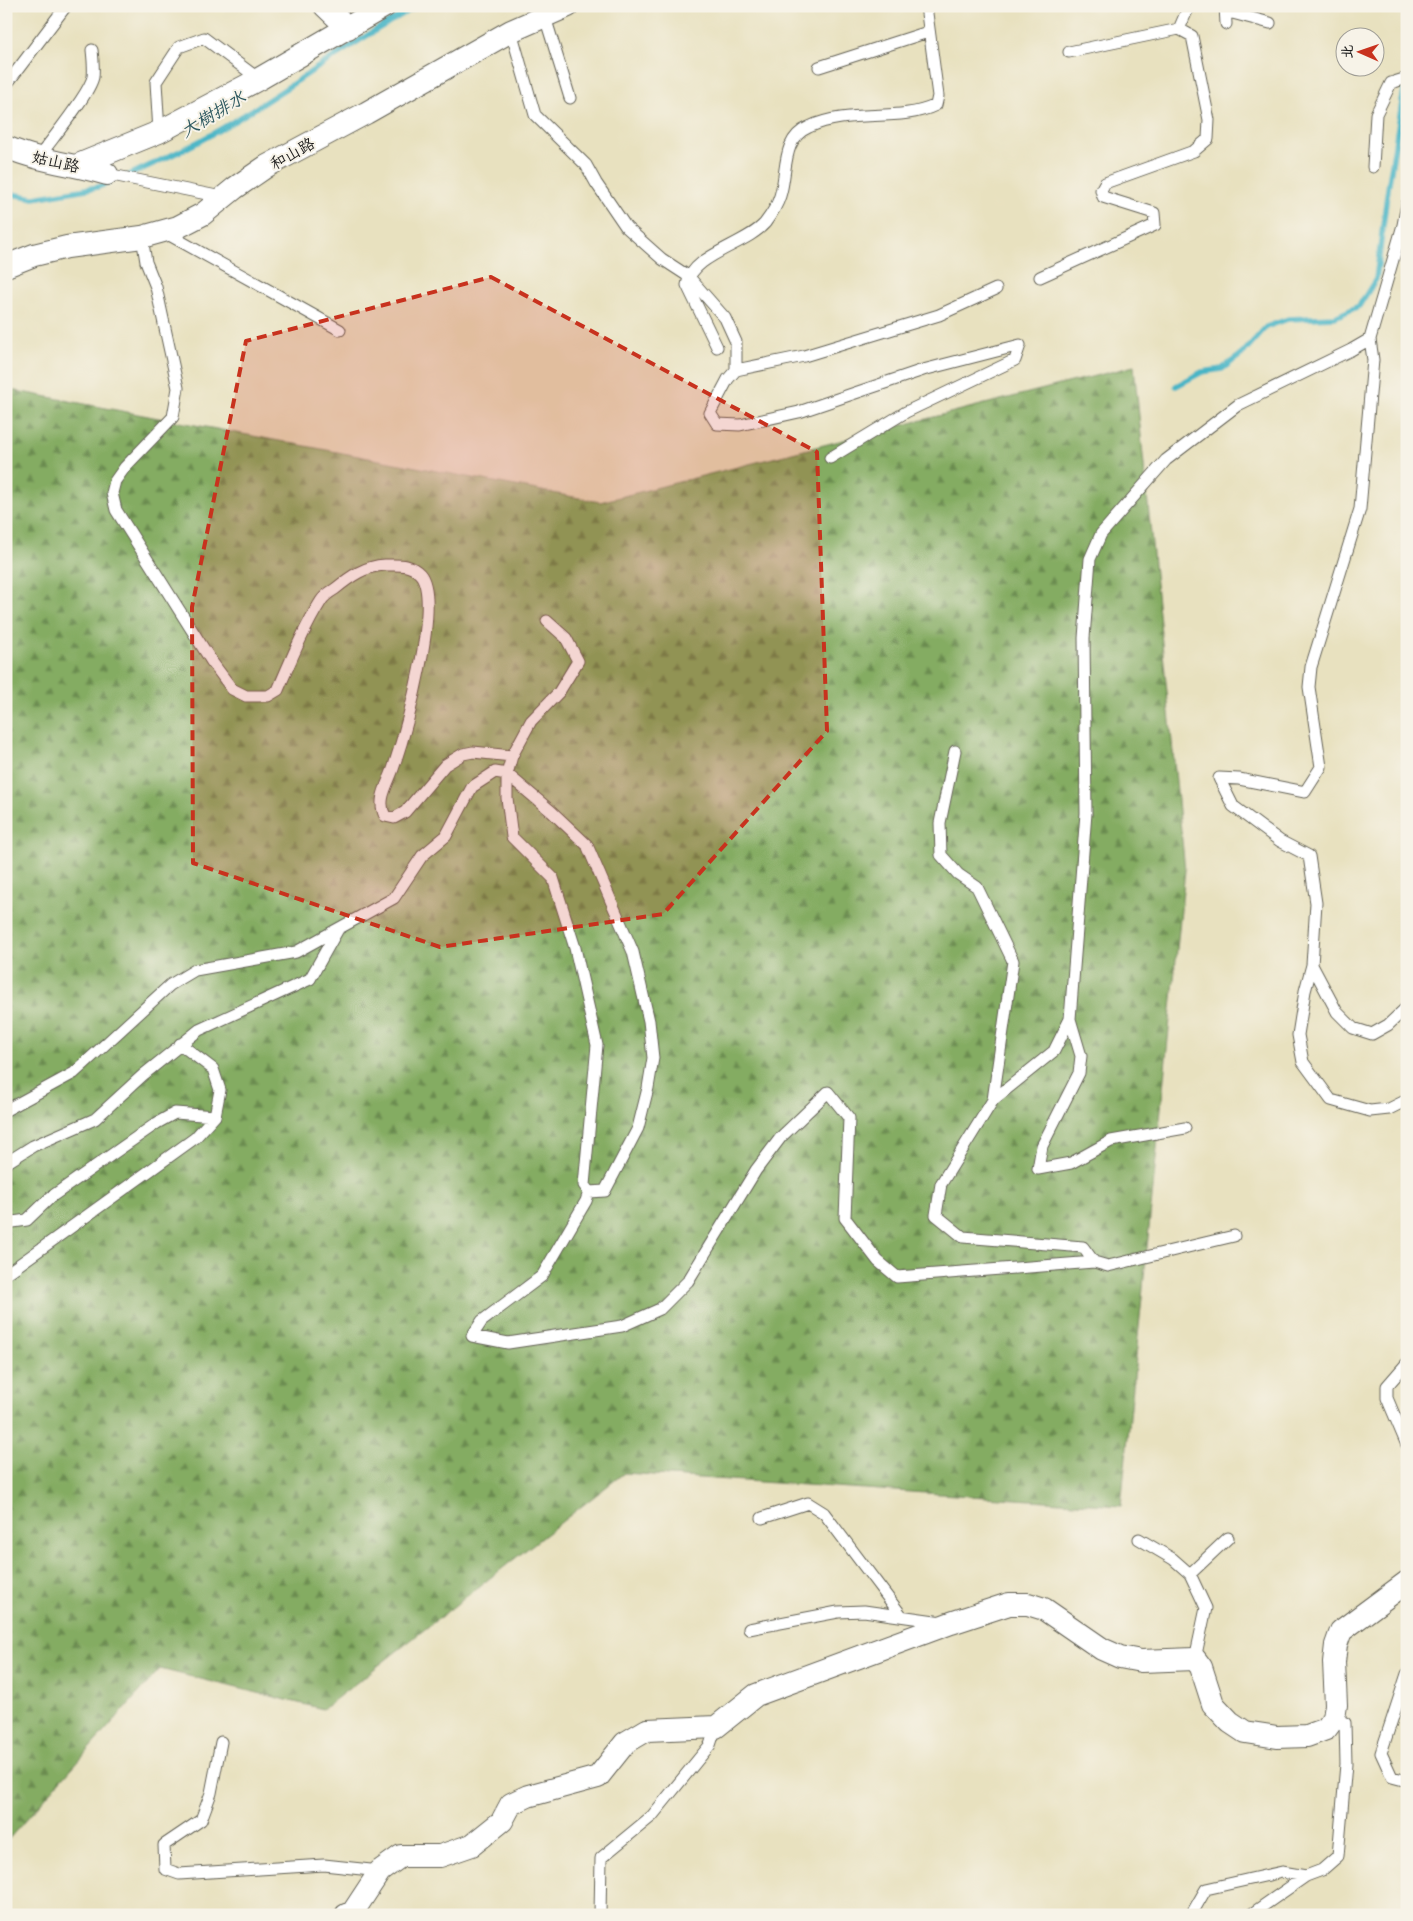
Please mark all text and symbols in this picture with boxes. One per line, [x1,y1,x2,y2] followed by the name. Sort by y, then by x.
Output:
[1336,28,1386,78] north arrow
[1338,44,1356,59] text: 北
[176,85,250,142] water label: 大樹排水
[266,133,318,173] street label: 和山路
[30,146,82,176] street label: 姑山路

